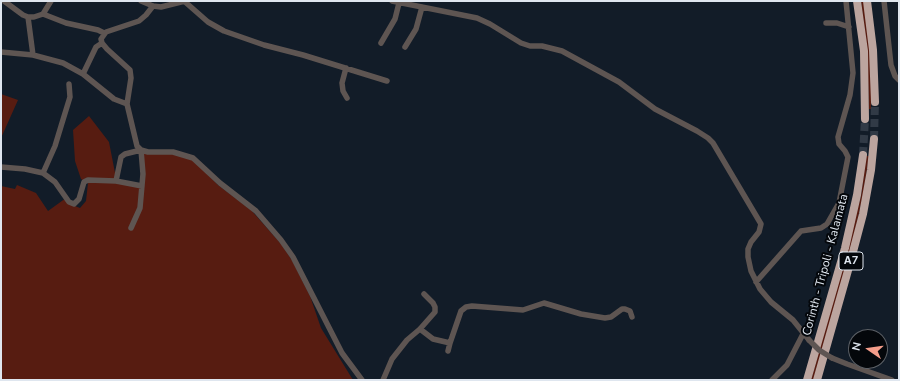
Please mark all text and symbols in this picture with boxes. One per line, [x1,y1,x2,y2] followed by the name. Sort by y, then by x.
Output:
[800,193,852,337] street label: Corinth - Tripoli - Kalamata
[839,252,863,270] road number: Α7
[848,329,888,369] north arrow
[849,341,865,352] text: N

